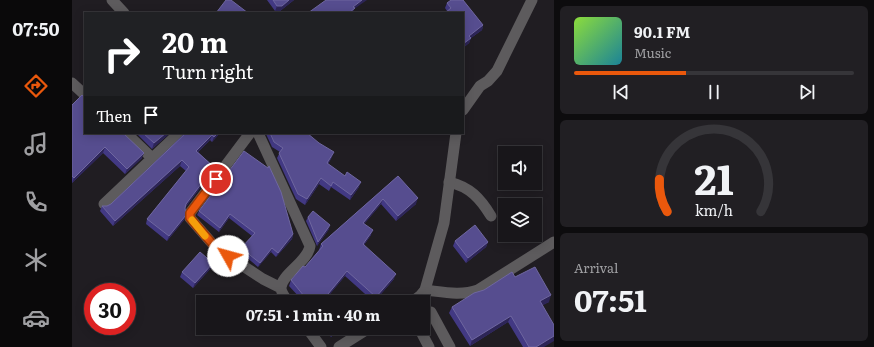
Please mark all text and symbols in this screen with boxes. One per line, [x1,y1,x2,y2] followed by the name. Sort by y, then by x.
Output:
[12,15,60,42] text: 07:50
[162,20,228,62] text: 20 m
[634,20,690,43] text: 90.1 FM
[96,28,148,80] icon: right
[634,43,671,62] text: Music
[162,58,253,85] text: Turn right
[22,72,50,100] icon: directions
[610,81,632,103] icon: previous
[703,81,725,103] icon: pause
[796,81,818,103] icon: next
[96,104,132,127] text: Then
[140,104,162,126] icon: arrive
[22,130,50,158] icon: music
[694,145,734,207] text: 21
[498,146,542,242] map controls
[498,146,542,190] button: sound
[199,162,233,196] pin
[205,168,227,190] icon: arrive
[22,188,50,216] icon: phone
[498,198,542,242] button: layers
[695,198,734,219] text: km/h
[207,235,249,277] position arrow
[22,246,50,274] icon: climate
[574,258,618,277] text: Arrival
[574,277,647,321] text: 07:51
[84,283,136,335] speed limit sign: 30
[246,303,380,326] text: 07:51 · 1 min · 40 m
[22,304,50,332] icon: car

